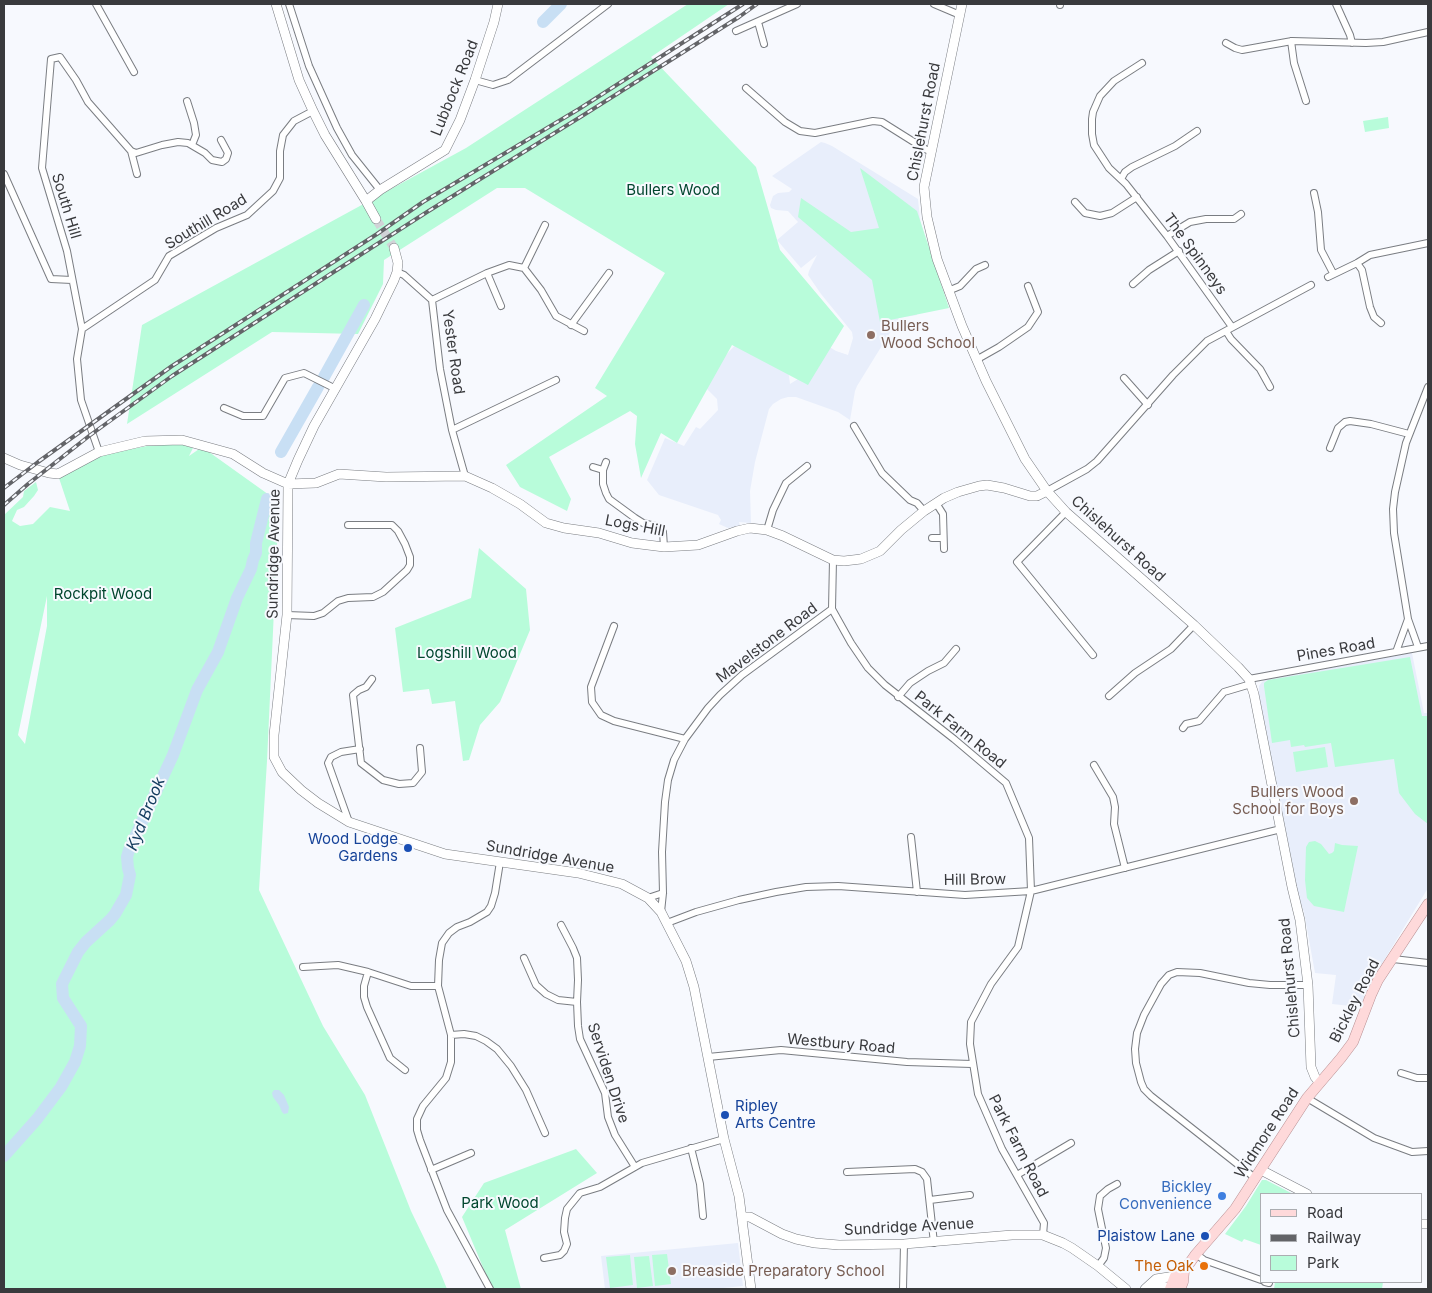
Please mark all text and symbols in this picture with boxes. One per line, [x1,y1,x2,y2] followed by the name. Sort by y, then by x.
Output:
[428,37,482,139] street label: Lubbock Road
[904,61,944,183] street label: Chislehurst Road
[48,171,84,241] street label: South Hill
[626,181,720,199] park label: Bullers Wood
[162,190,250,254] street label: Southill Road
[1159,210,1231,298] street label: The Spinneys
[438,309,468,395] street label: Yester Road
[881,317,975,352] place label: Bullers Wood School
[865,329,877,341] marker: Bullers Wood School
[264,489,284,619] street label: Sundridge Avenue
[1067,492,1169,586] street label: Chislehurst Road
[603,511,667,541] street label: Logs Hill
[54,585,152,603] park label: Rockpit Wood
[713,599,821,687] street label: Mavelstone Road
[1295,634,1377,666] street label: Pines Road
[417,644,517,662] park label: Logshill Wood
[911,688,1009,772] street label: Park Farm Road
[123,775,169,853] water label: Kyd Brook
[1232,783,1344,818] place label: Bullers Wood School for Boys
[1348,795,1360,807] marker: Bullers Wood School for Boys
[308,830,398,865] place label: Wood Lodge Gardens
[484,837,616,877] street label: Sundridge Avenue
[402,842,414,854] marker: Wood Lodge Gardens
[944,870,1006,890] street label: Hill Brow
[1276,917,1304,1039] street label: Chislehurst Road
[1326,956,1384,1046] street label: Bickley Road
[583,1021,633,1125] street label: Serviden Drive
[786,1030,896,1058] street label: Westbury Road
[1231,1084,1303,1182] street label: Widmore Road
[984,1092,1052,1200] street label: Park Farm Road
[735,1097,816,1132] place label: Ripley Arts Centre
[719,1109,731,1121] marker: Ripley Arts Centre
[1119,1178,1212,1213] place label: Bickley Convenience
[1216,1190,1228,1202] marker: Bickley Convenience
[1260,1193,1422,1283] legend
[461,1194,539,1212] park label: Park Wood
[1307,1203,1343,1222] text: Road
[844,1215,974,1239] street label: Sundridge Avenue
[1097,1227,1195,1245] place label: Plaistow Lane
[1307,1228,1361,1247] text: Railway
[1199,1230,1211,1242] marker: Plaistow Lane
[1307,1253,1339,1272] text: Park
[1134,1257,1194,1275] place label: The Oak
[1198,1260,1210,1272] marker: The Oak
[682,1262,885,1280] place label: Breaside Preparatory School
[666,1265,678,1277] marker: Breaside Preparatory School

